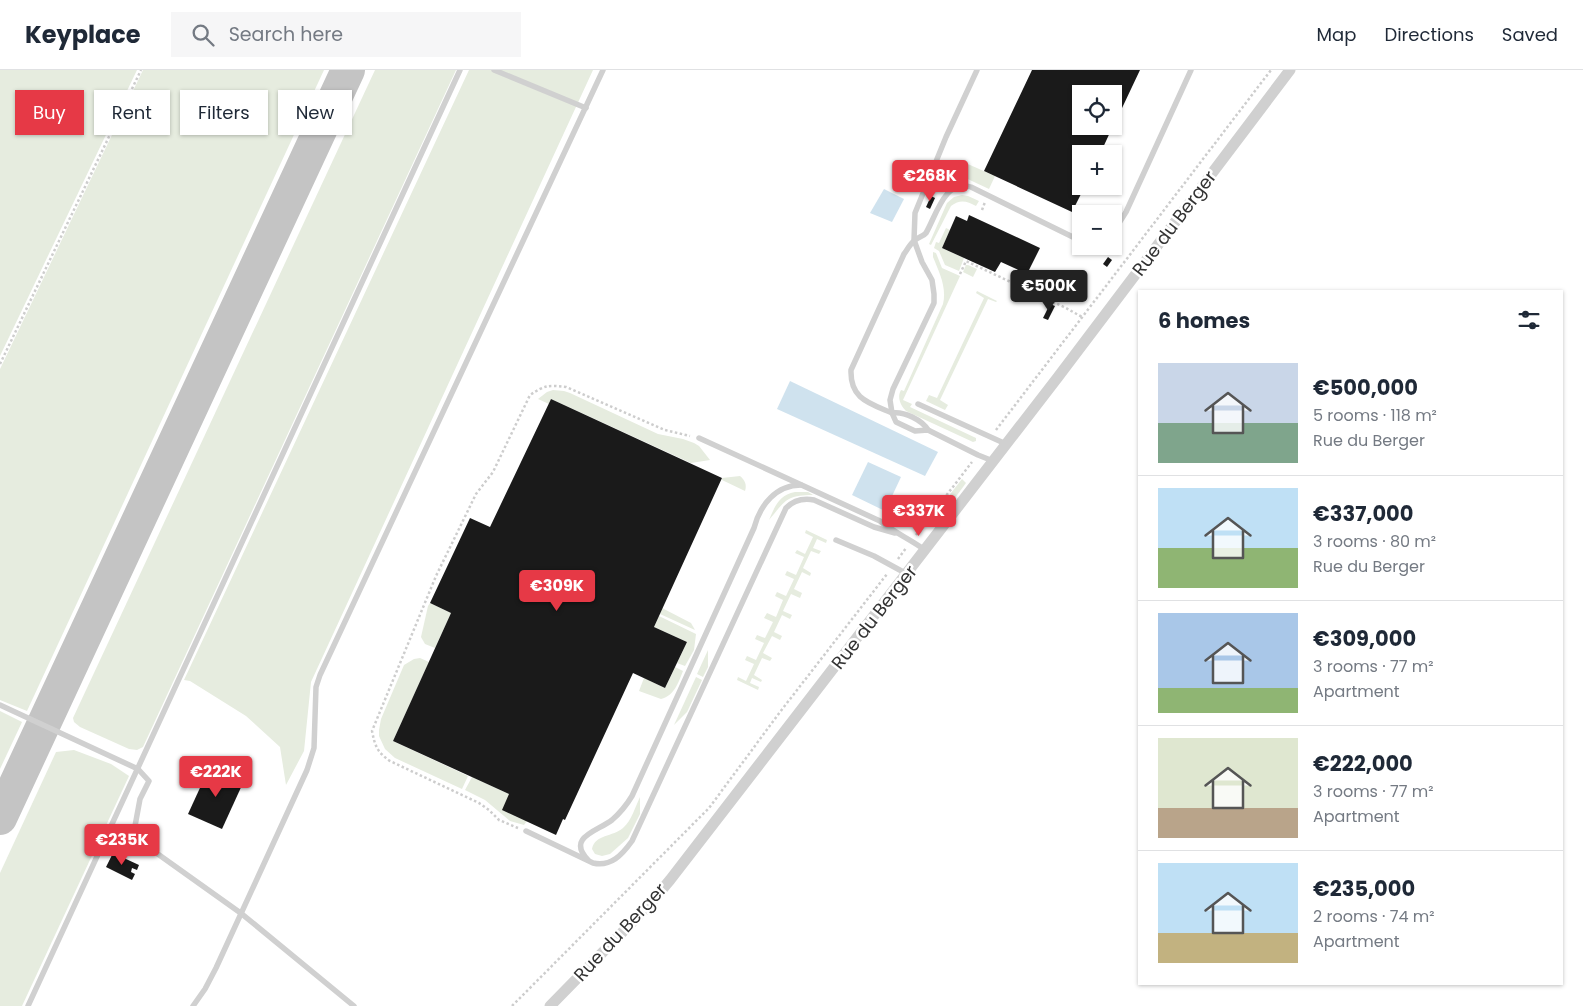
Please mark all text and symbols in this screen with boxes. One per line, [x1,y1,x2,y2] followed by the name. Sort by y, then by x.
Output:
[171,12,521,57] search box
[25,18,141,51] text: Keyplace
[189,21,217,49] icon: search
[229,21,343,48] text: Search here
[1317,22,1356,47] text: Map
[1384,22,1474,47] text: Directions
[1502,22,1558,47] text: Saved
[1072,85,1122,255] map controls
[1072,85,1122,135] button: locate
[15,90,84,135] chip: Buy
[94,90,170,135] chip: Rent
[180,90,268,135] chip: Filters
[278,90,352,135] chip: New
[1072,145,1122,195] button: +
[895,160,965,202] pin: €268K
[903,164,957,187] text: €268K
[1126,165,1222,281] street label: Rue du Berger
[1072,205,1122,255] button: −
[1014,270,1084,312] pin: €500K
[1021,274,1077,297] text: €500K
[1158,306,1250,335] text: 6 homes
[1515,306,1543,334] icon: filters
[1313,373,1418,402] text: €500,000
[1198,383,1258,443] icon: home
[1313,404,1437,427] text: 5 rooms · 118 m²
[1313,429,1425,452] text: Rue du Berger
[884,494,954,537] pin: €337K
[893,499,945,522] text: €337K
[1313,499,1413,528] text: €337,000
[1198,508,1258,568] icon: home
[1313,530,1436,553] text: 3 rooms · 80 m²
[1313,555,1425,578] text: Rue du Berger
[825,559,923,674] street label: Rue du Berger
[522,570,592,612] pin: €309K
[530,574,584,597] text: €309K
[1313,624,1416,653] text: €309,000
[1198,633,1258,693] icon: home
[1313,655,1433,678] text: 3 rooms · 77 m²
[1313,680,1400,703] text: Apartment
[1313,749,1413,778] text: €222,000
[181,756,251,798] pin: €222K
[1198,758,1258,818] icon: home
[190,760,242,783] text: €222K
[1313,780,1433,803] text: 3 rooms · 77 m²
[1313,805,1400,828] text: Apartment
[87,824,157,866] pin: €235K
[95,828,149,851] text: €235K
[1313,874,1415,903] text: €235,000
[568,877,672,987] street label: Rue du Berger
[1198,883,1258,943] icon: home
[1313,905,1435,928] text: 2 rooms · 74 m²
[1313,930,1400,953] text: Apartment

